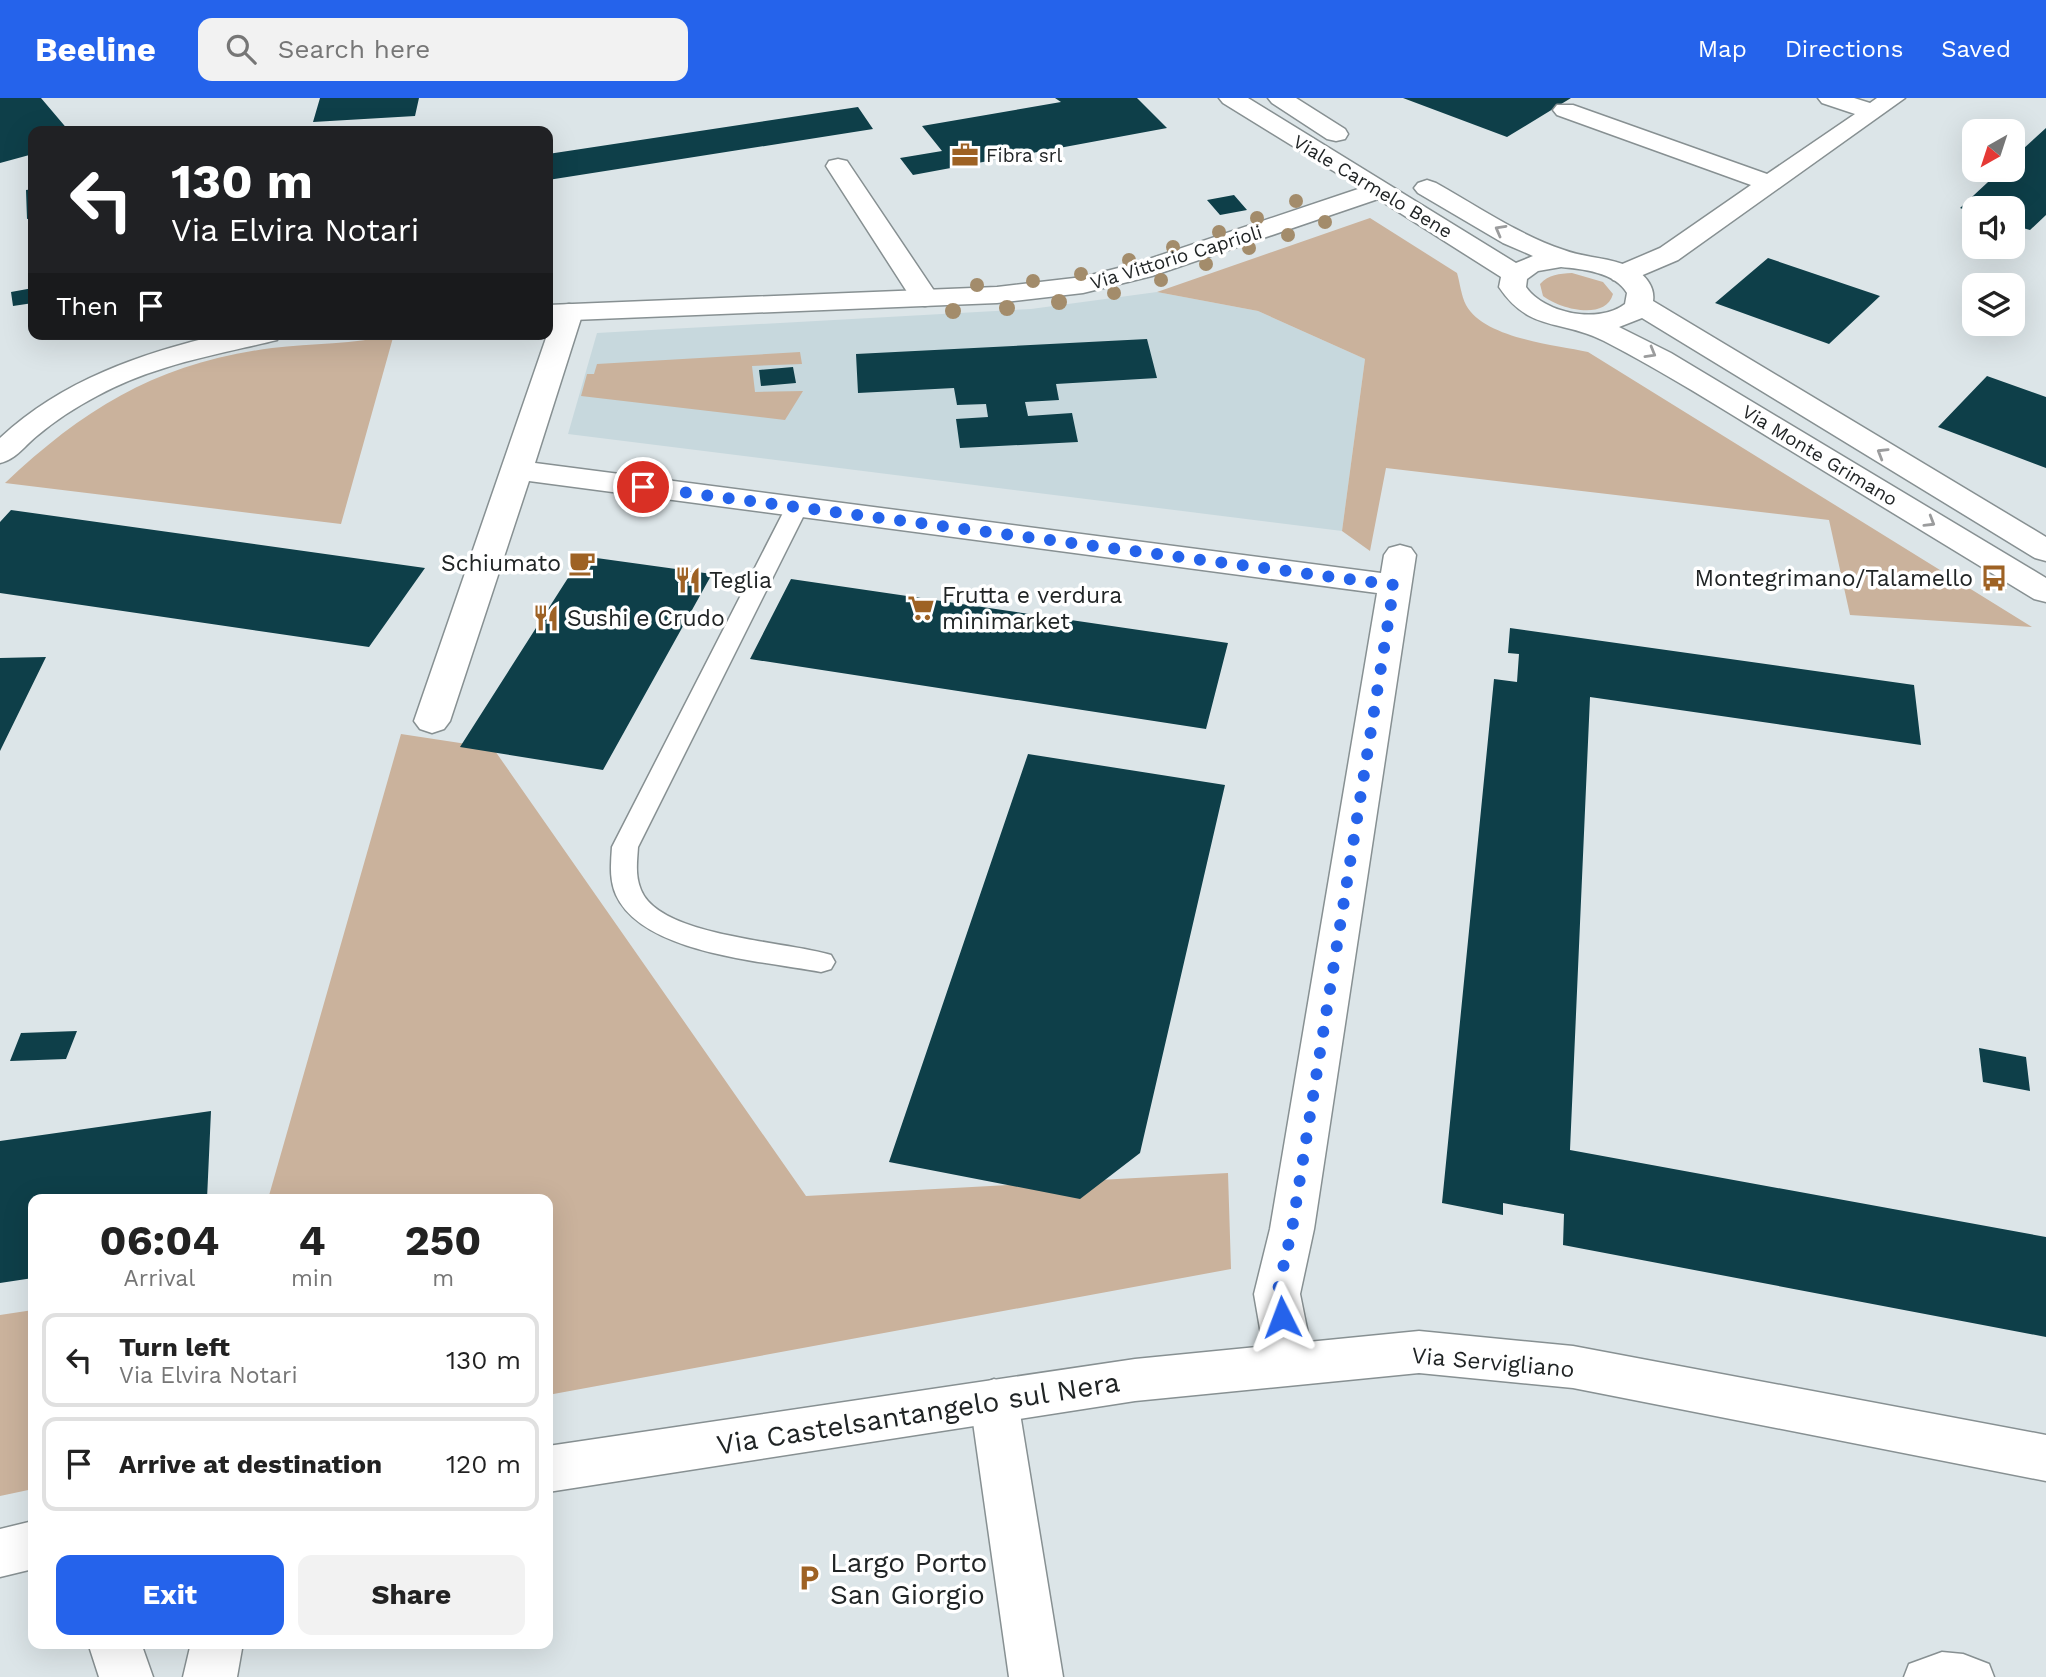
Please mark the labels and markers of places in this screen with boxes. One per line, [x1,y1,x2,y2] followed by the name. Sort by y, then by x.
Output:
[950,140,980,170] office icon: Fibra srl
[986,144,1063,167] place label: Fibra srl
[613,457,673,517] pin
[567,548,597,578] cafe icon: Schiumato
[441,550,561,577] place label: Schiumato
[1979,563,2009,593] bus stop icon: Montegrimano/Talamello
[673,565,703,595] restaurant icon: Teglia
[1695,565,1973,592] place label: Montegrimano/Talamello
[709,567,772,594] place label: Teglia
[942,582,1122,635] place label: Frutta e verdura minimarket
[906,593,936,623] supermarket icon: Frutta e verdura minimarket
[531,603,561,633] restaurant icon: Sushi e Crudo
[567,605,725,632] place label: Sushi e Crudo
[830,1546,987,1611] place label: Largo Porto San Giorgio
[794,1563,824,1593] parking icon: Largo Porto San Giorgio

